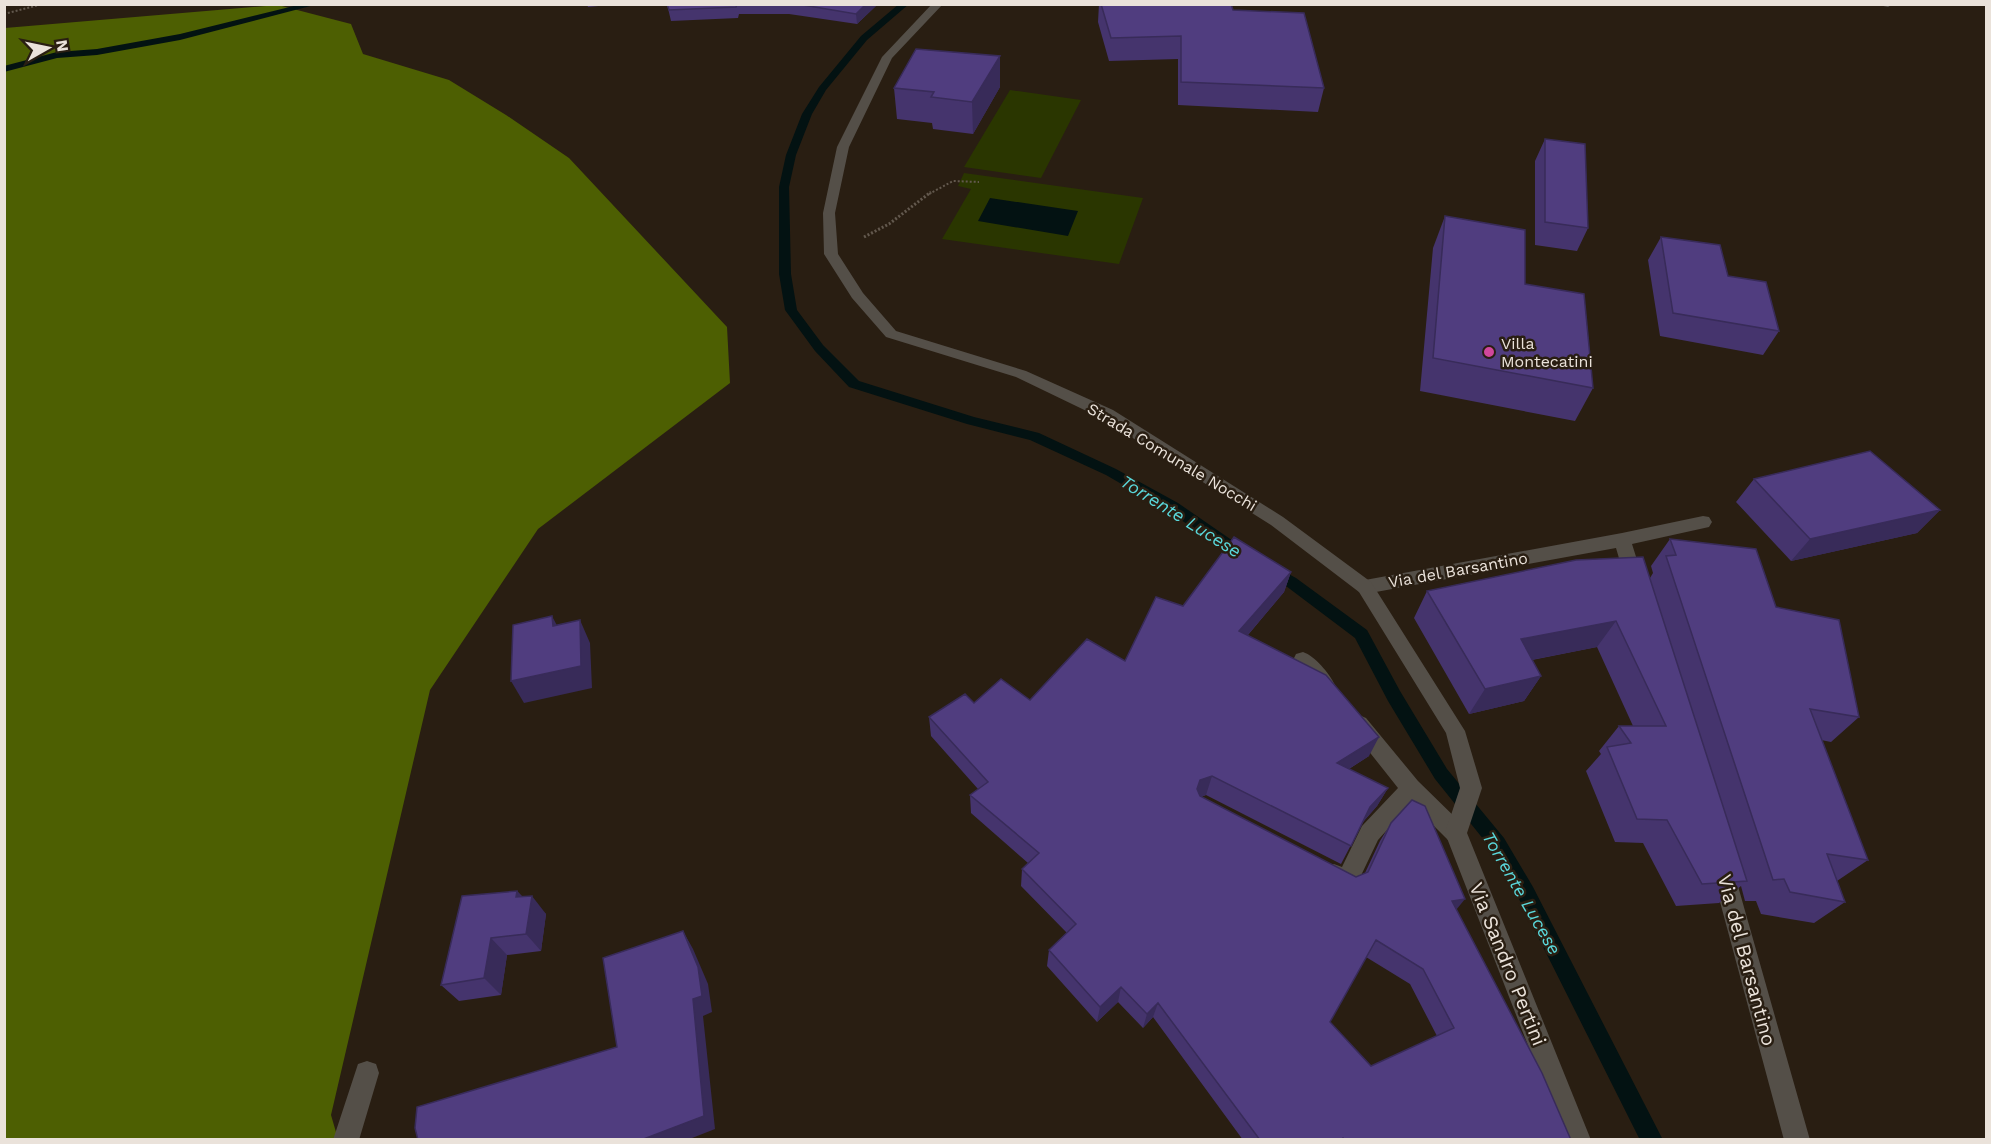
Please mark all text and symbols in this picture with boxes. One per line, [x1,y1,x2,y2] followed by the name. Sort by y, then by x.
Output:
[18,18,78,78] north arrow
[52,38,73,53] text: N
[1501,334,1593,371] place label: Villa Montecatini
[1482,345,1496,359] marker: Villa Montecatini
[1084,399,1260,515] street label: Strada Comunale Nocchi
[1117,470,1245,562] water label: Torrente Lucese
[1387,548,1529,592] street label: Via del Barsantino
[1478,828,1566,958] water label: Torrente Lucese
[1713,872,1781,1048] street label: Via del Barsantino
[1464,879,1552,1049] street label: Via Sandro Pertini

